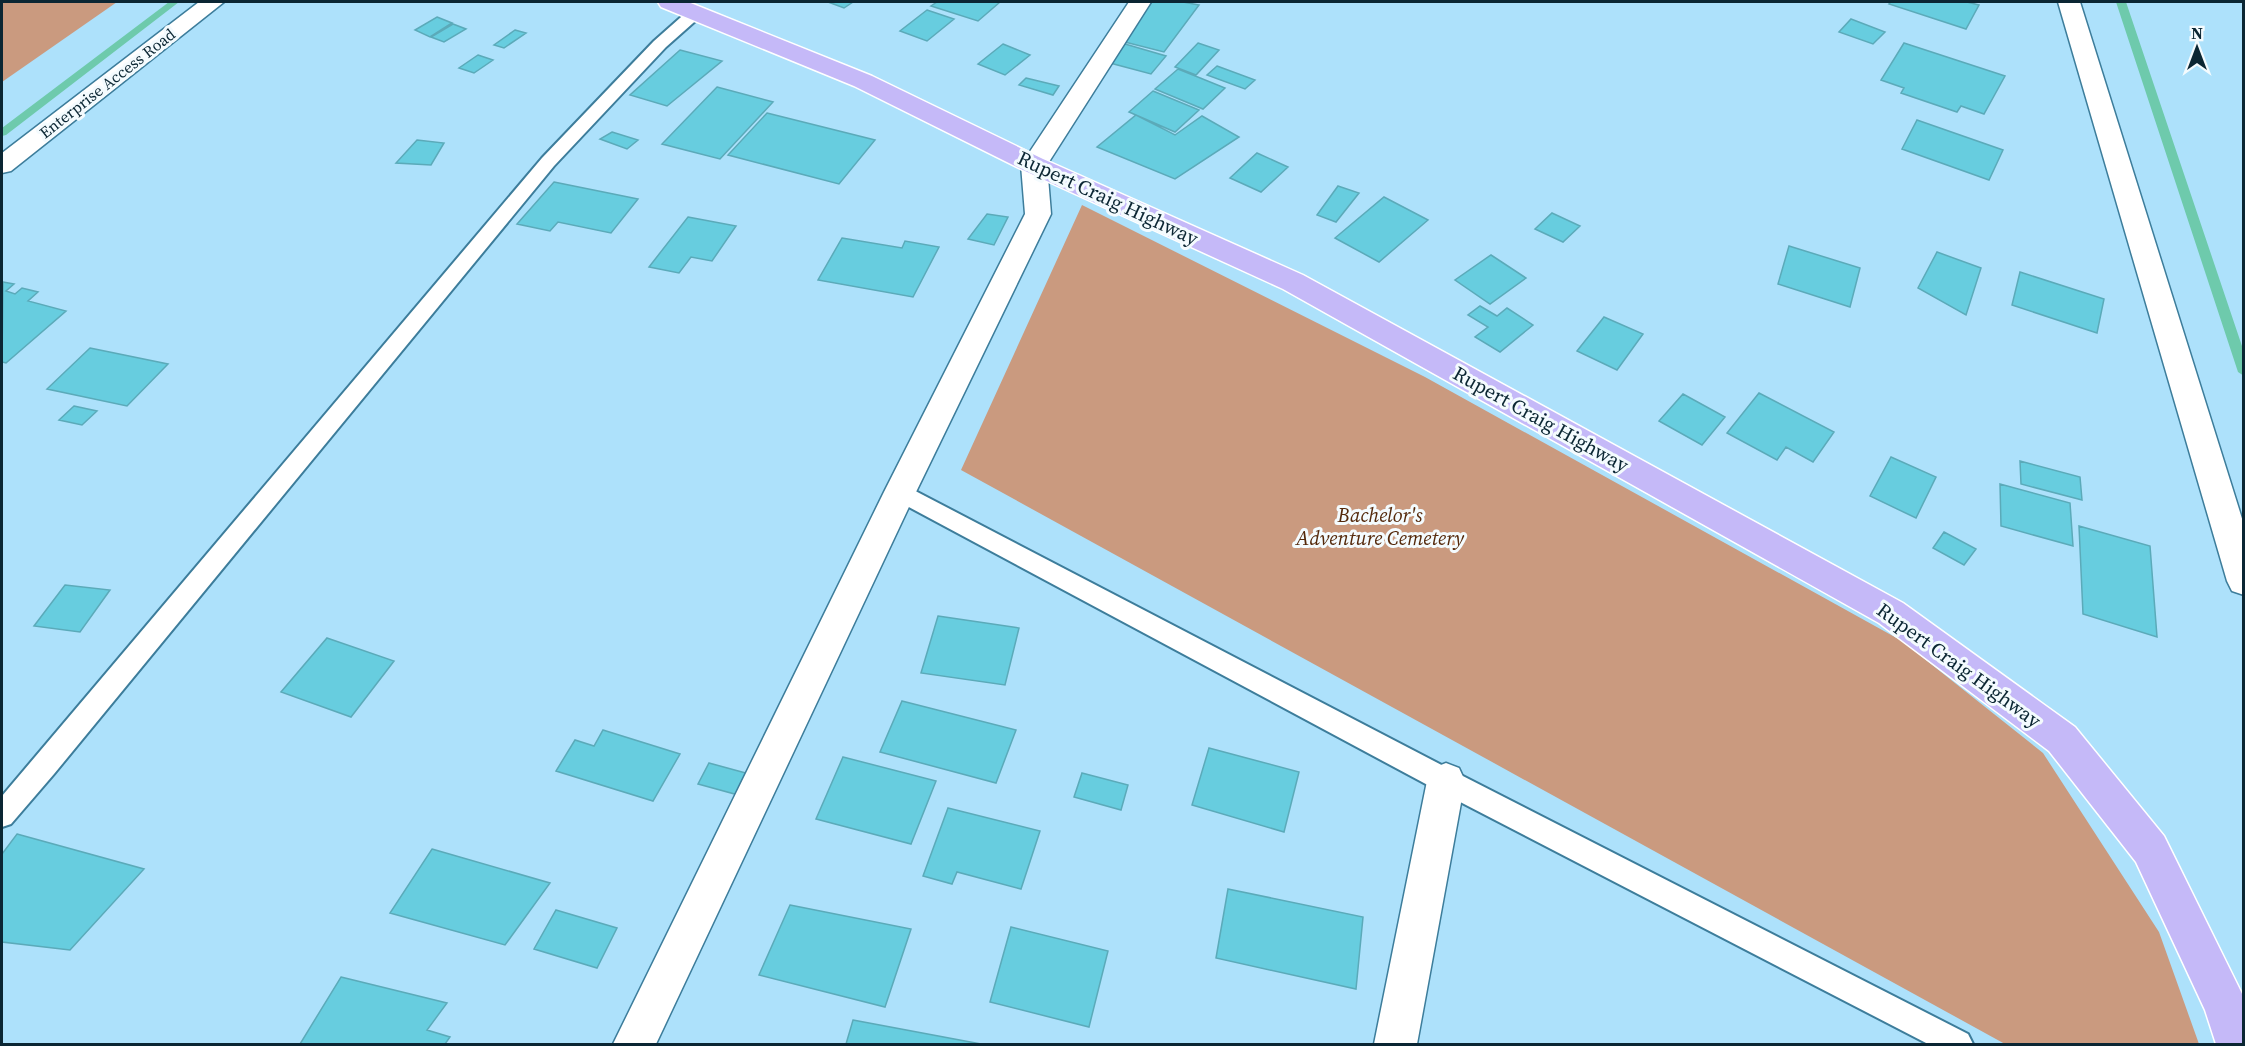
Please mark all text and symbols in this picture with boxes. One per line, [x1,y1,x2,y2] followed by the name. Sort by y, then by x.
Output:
[2167,18,2227,78] north arrow
[2191,22,2203,44] text: N
[34,23,180,143] street label: Enterprise Access Road
[1013,144,1204,253] street label: Rupert Craig Highway
[1448,359,1634,479] street label: Rupert Craig Highway
[1295,501,1464,552] park label: Bachelor's Adventure Cemetery
[1871,596,2047,735] street label: Rupert Craig Highway

